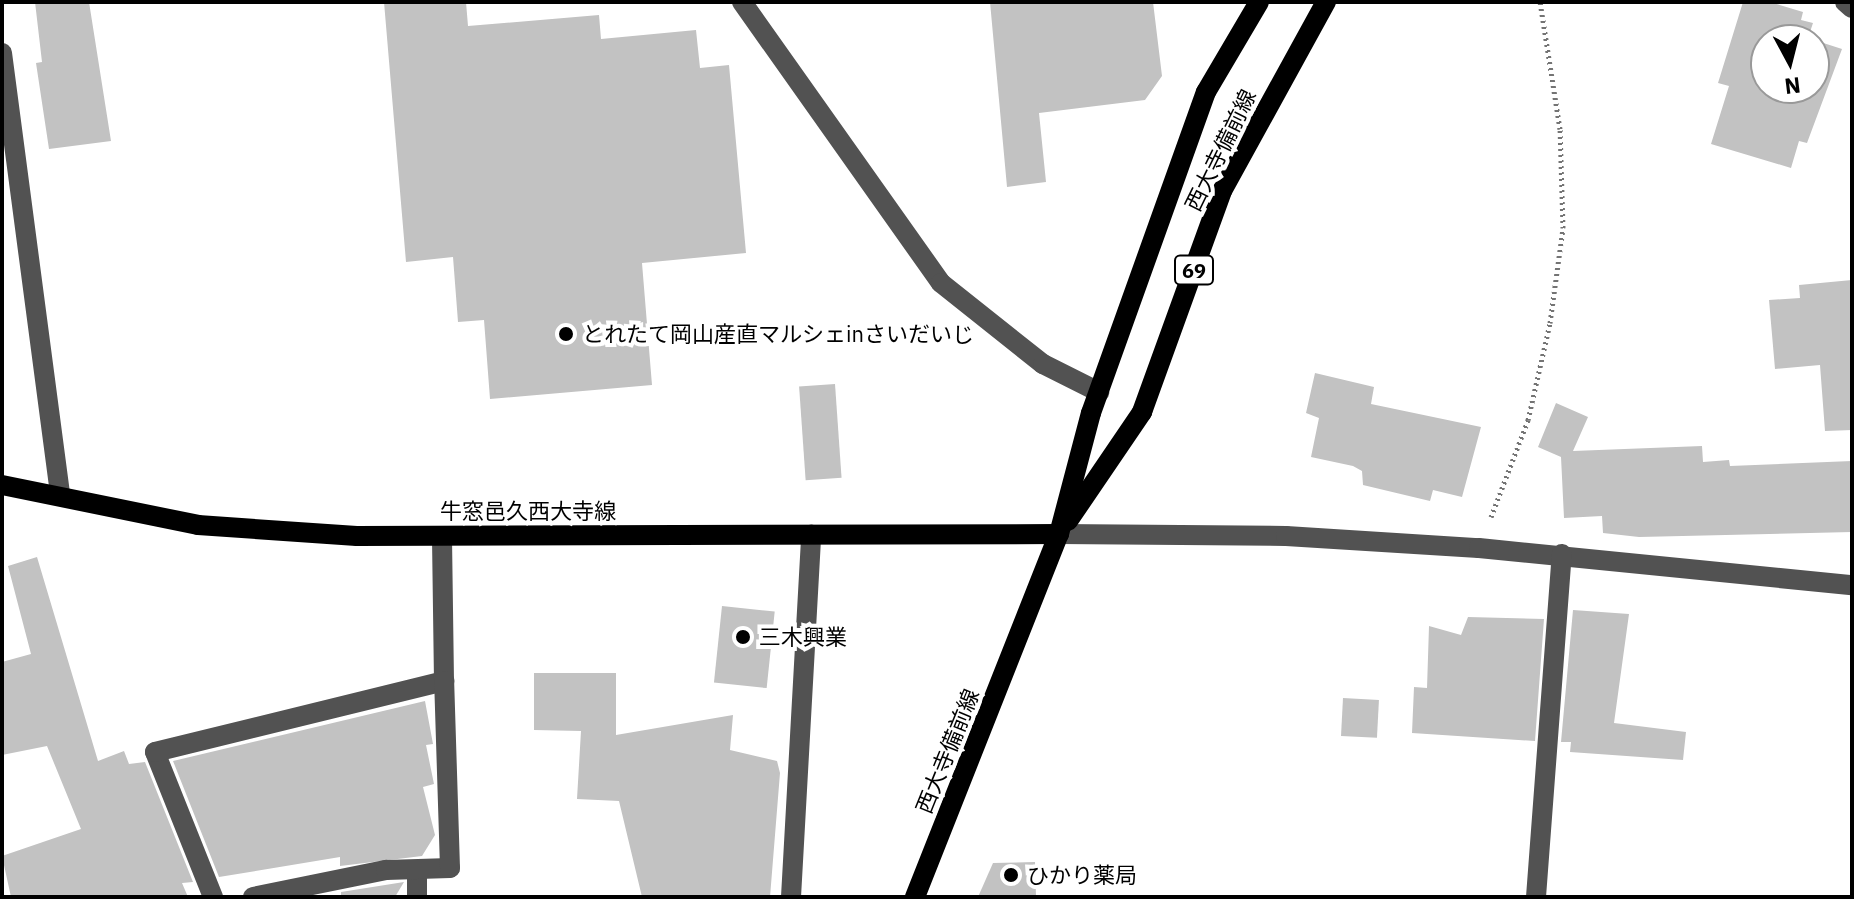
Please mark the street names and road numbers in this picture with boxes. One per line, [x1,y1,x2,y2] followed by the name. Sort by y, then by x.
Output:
[1179,85,1261,215] street label: 西大寺備前線
[1174,254,1214,286] road number: 69
[440,498,616,524] street label: 牛窓邑久西大寺線
[910,685,984,817] street label: 西大寺備前線

